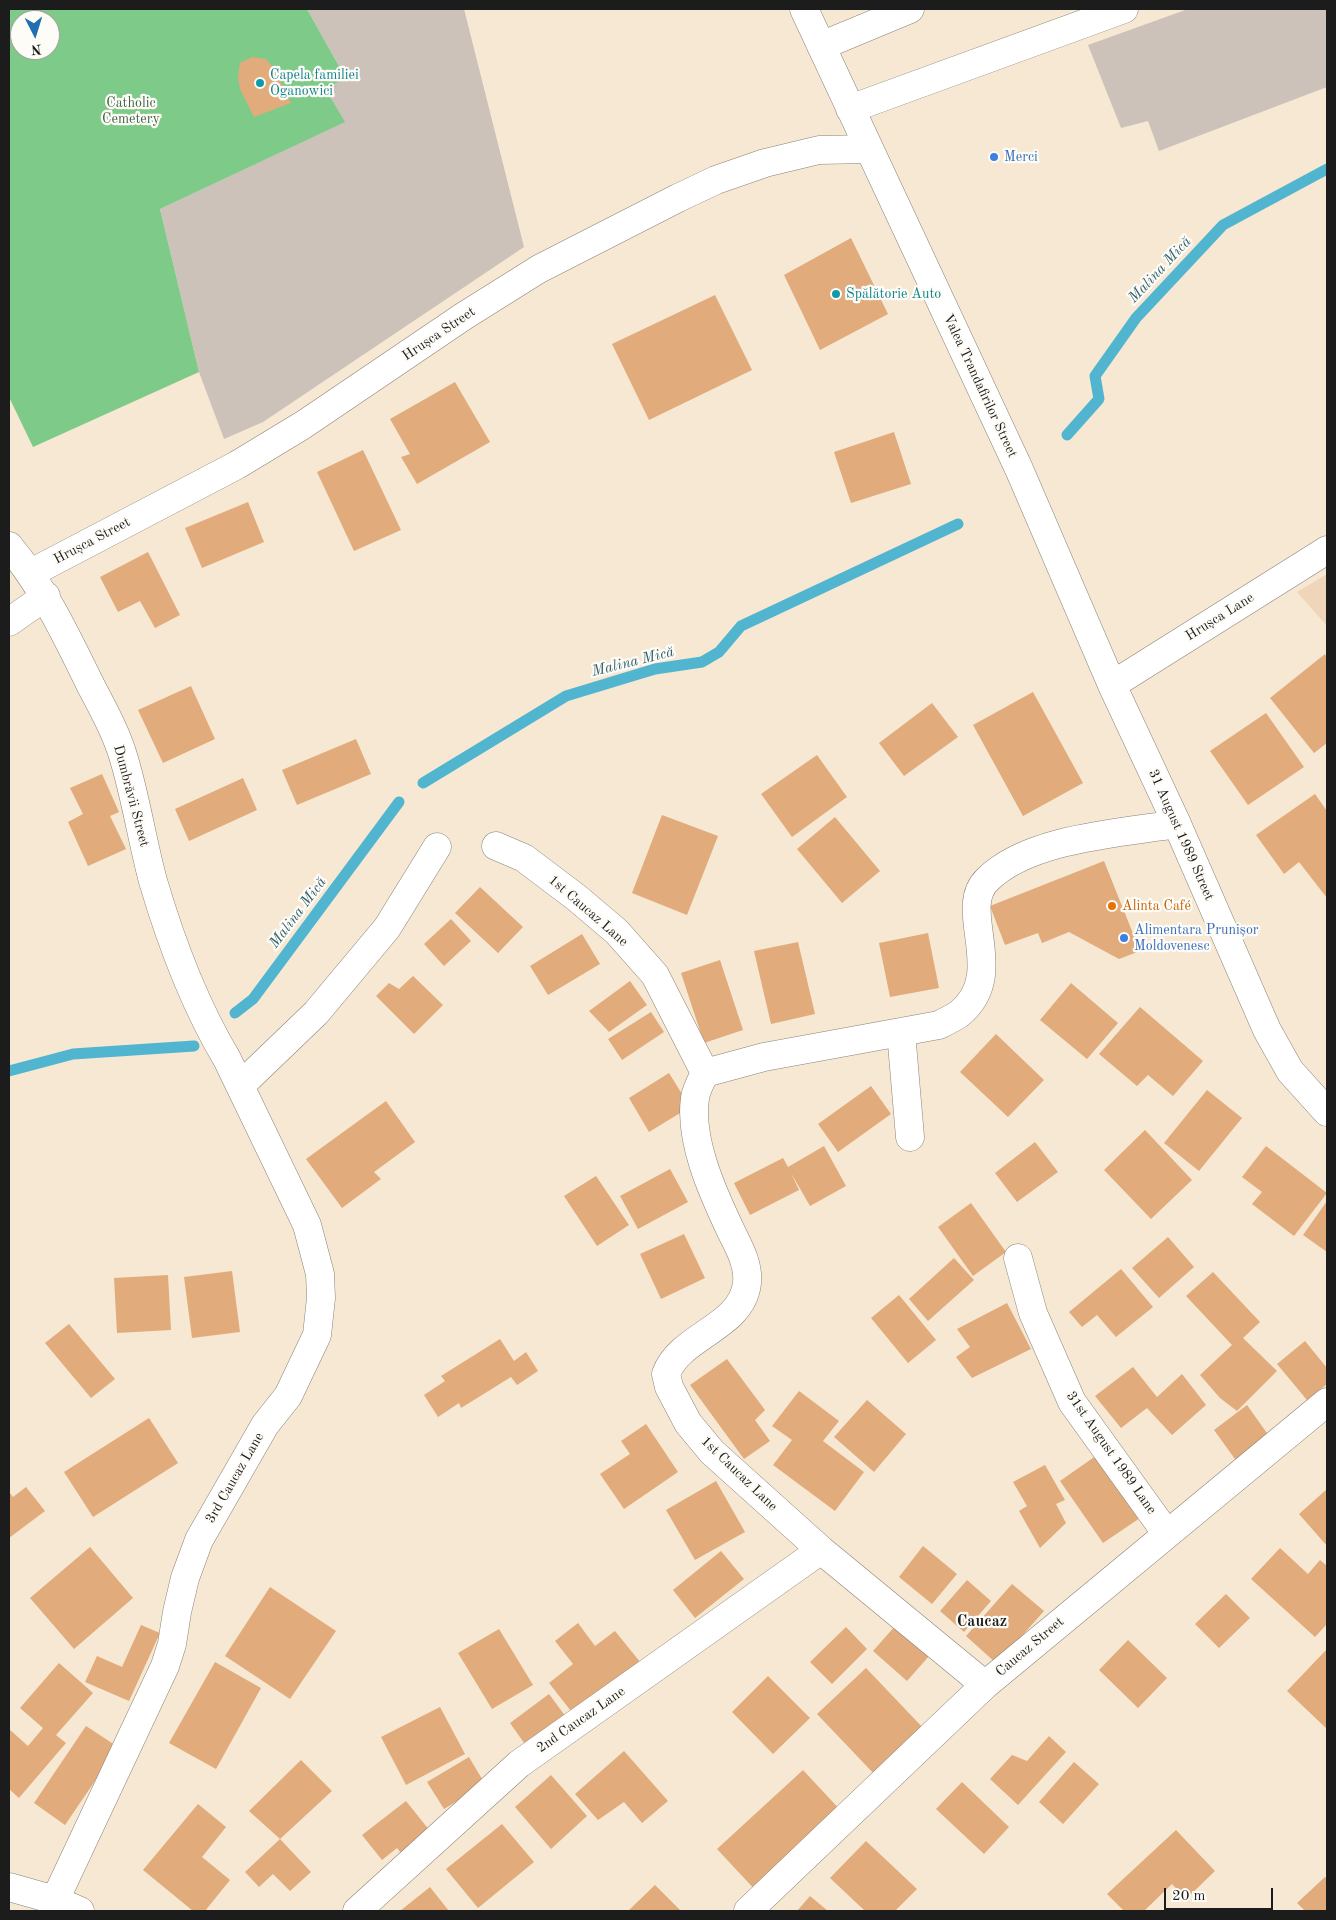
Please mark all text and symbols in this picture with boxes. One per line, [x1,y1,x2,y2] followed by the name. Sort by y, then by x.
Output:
[10,10,60,60] north arrow
[30,42,42,56] text: N
[270,67,359,100] place label: Capela familiei Oganowici
[254,77,266,89] marker: Capela familiei Oganowici
[102,95,160,128] park label: Catholic Cemetery
[1004,149,1038,165] place label: Merci
[988,151,1000,163] marker: Merci
[1125,233,1195,307] water label: Malina Mică
[846,286,941,302] place label: Spălătorie Auto
[830,288,842,300] marker: Spălătorie Auto
[399,303,479,365] street label: Hrușca Street
[939,312,1021,460] street label: Valea Trandafirilor Street
[51,514,133,568] street label: Hrușca Street
[1183,589,1257,645] street label: Hrușca Lane
[590,643,676,681] water label: Malina Mică
[109,743,153,849] street label: Dumbrăvii Street
[1144,767,1218,903] street label: 31 August 1989 Street
[545,872,631,950] street label: 1st Caucaz Lane
[265,874,331,952] water label: Malina Mică
[1122,898,1191,914] place label: Alinta Café
[1106,900,1118,912] marker: Alinta Café
[1134,922,1259,954] place label: Alimentara Prunișor Moldovenesc
[1118,932,1130,944] marker: Alimentara Prunișor Moldovenesc
[1062,1388,1160,1518] street label: 31st August 1989 Lane
[202,1430,268,1526] street label: 3rd Caucaz Lane
[697,1433,781,1515] street label: 1st Caucaz Lane
[957,1612,1007,1632] district label: Caucaz
[992,1614,1068,1680] street label: Caucaz Street
[534,1683,628,1757] street label: 2nd Caucaz Lane
[1166,1878,1275,1910] scale bar
[1172,1889,1206,1904] text: 20 m

